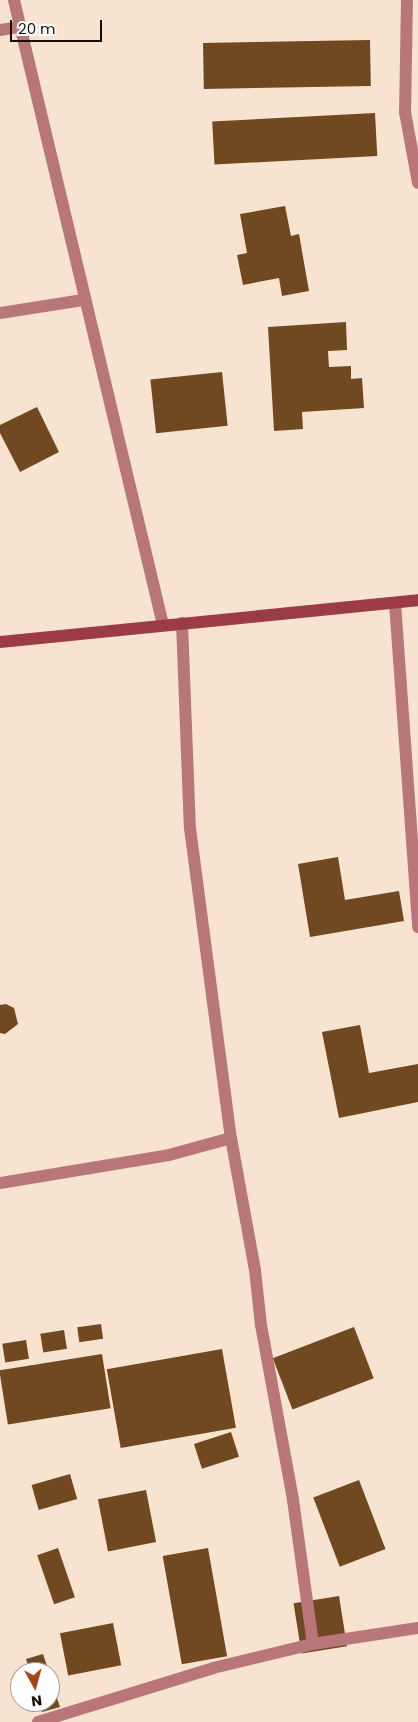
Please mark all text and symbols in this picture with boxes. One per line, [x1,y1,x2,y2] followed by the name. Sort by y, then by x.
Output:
[12,10,105,42] scale bar
[18,18,56,39] text: 20 m
[10,1662,60,1712] north arrow
[30,1690,43,1711] text: N

